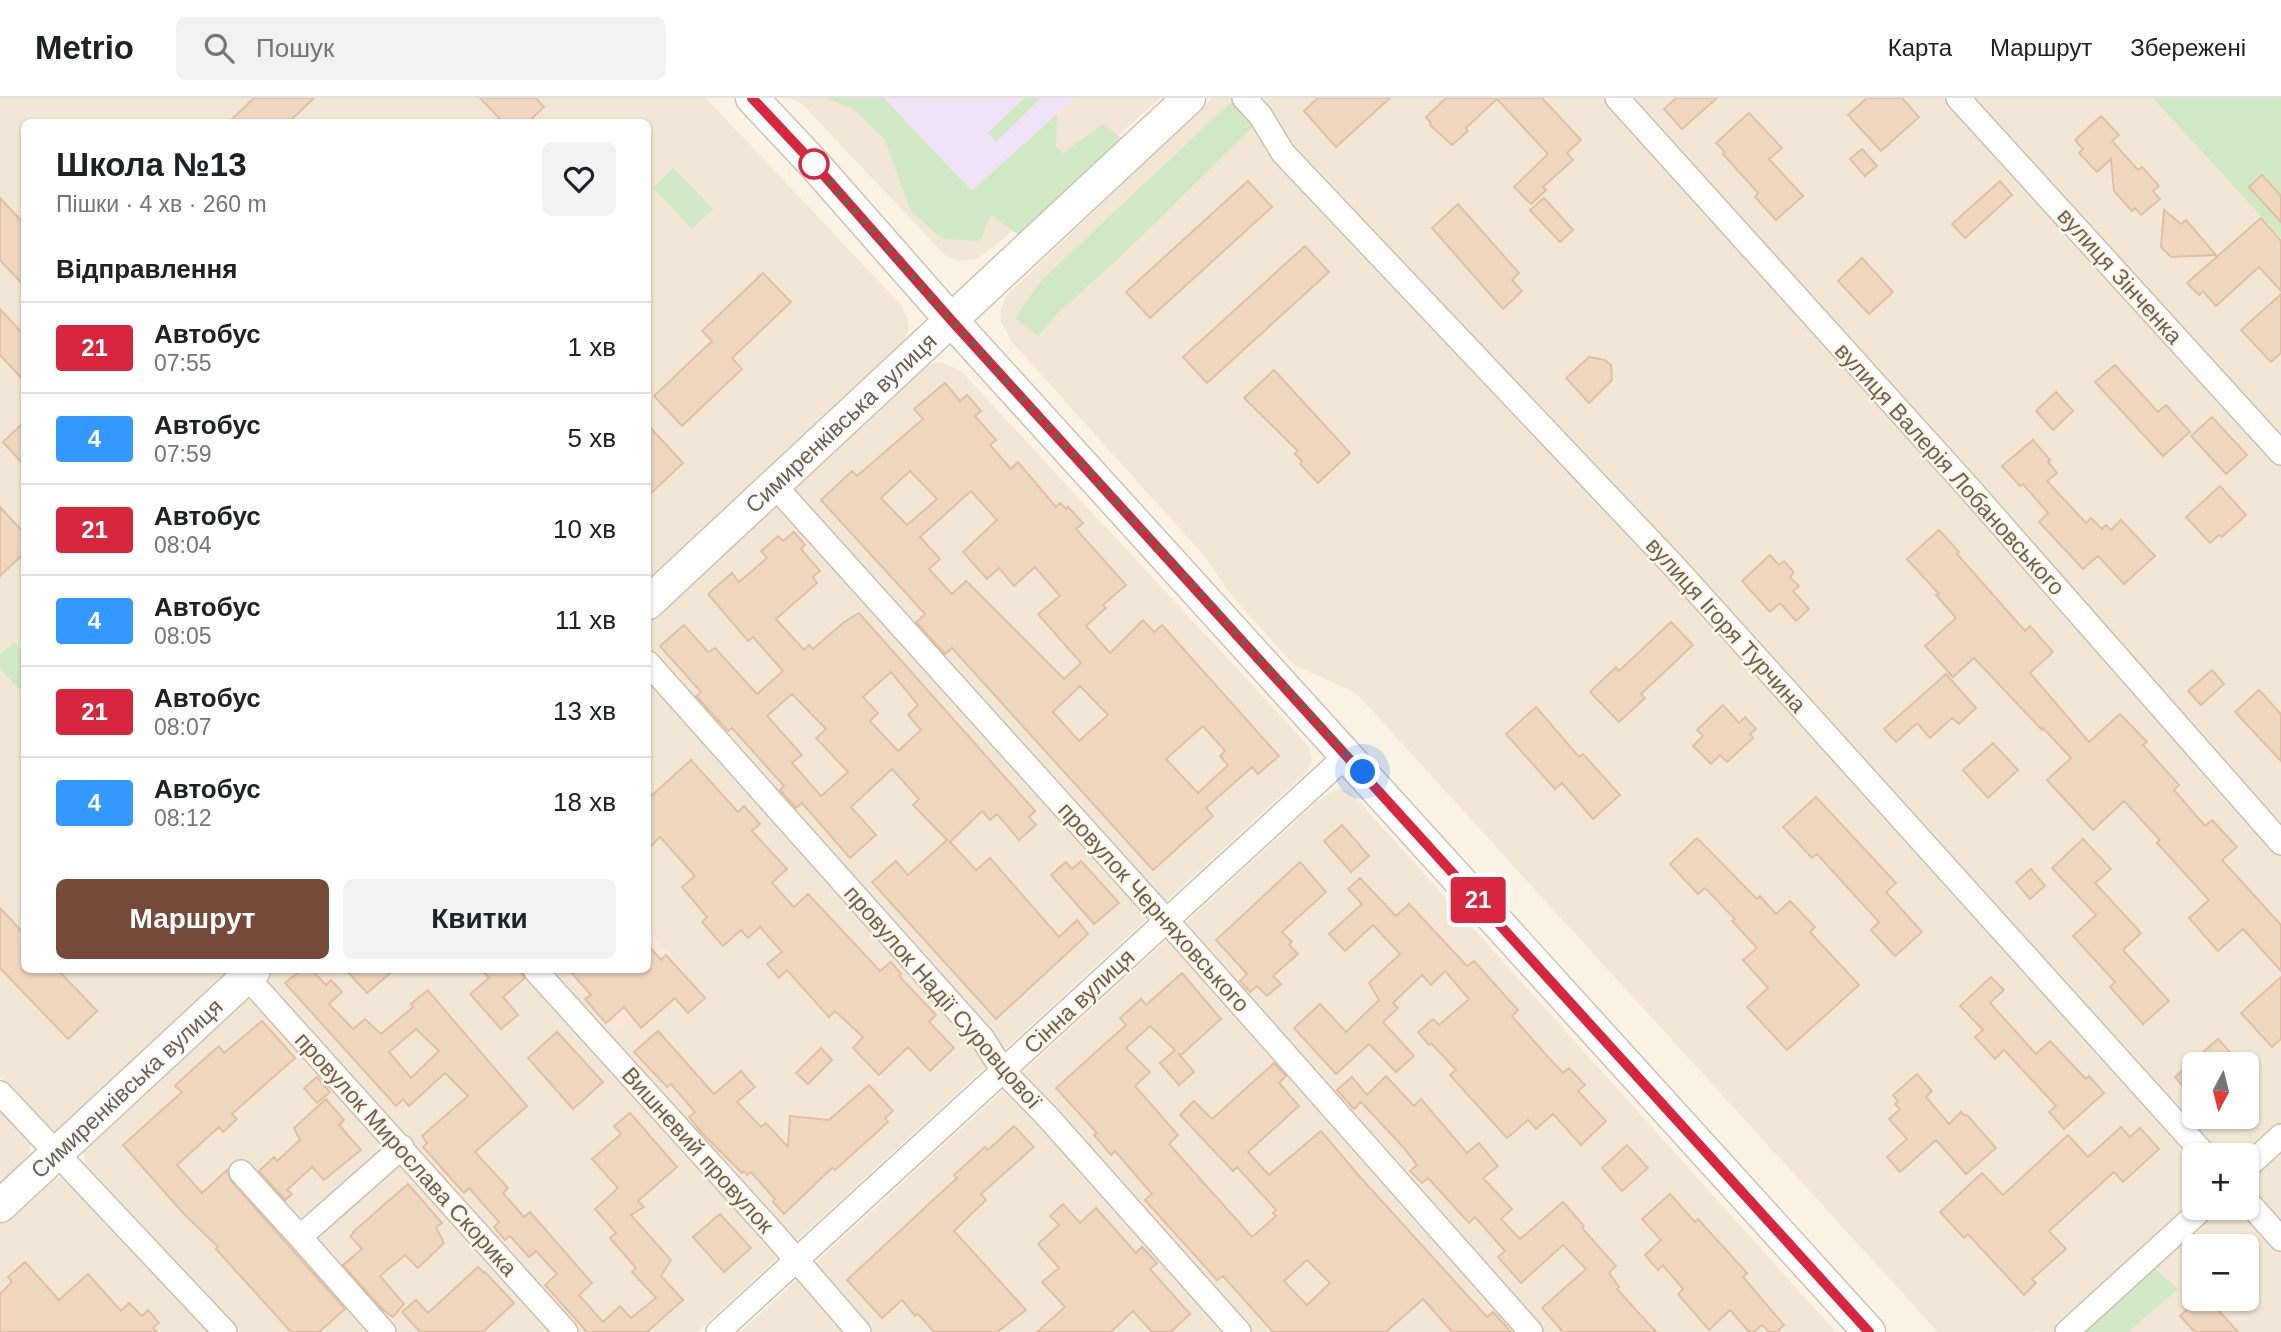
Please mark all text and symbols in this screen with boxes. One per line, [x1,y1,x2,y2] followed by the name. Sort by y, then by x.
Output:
[176,17,666,80] search box
[35,29,134,66] text: Metrio
[200,29,238,67] icon: search
[256,33,334,63] text: Пошук
[1888,34,1952,61] text: Карта
[1990,34,2092,61] text: Маршрут
[2130,34,2246,61] text: Збережені
[542,142,616,216] button: heart
[56,146,247,183] text: Школа №13
[799,149,829,179] unlabelled marker
[56,191,267,217] text: Пішки · 4 хв · 260 m
[2052,203,2188,349] street label: вулиця Зінченка
[56,254,237,284] text: Відправлення
[154,319,261,349] text: Автобус
[740,328,942,518] street label: Симиренківська вулиця
[568,332,616,362] text: 1 хв
[81,334,108,361] text: 21
[1830,338,2070,600] street label: вулиця Валерія Лобановського
[154,350,212,376] text: 07:55
[154,410,261,440] text: Автобус
[568,423,616,453] text: 5 хв
[88,425,101,452] text: 4
[154,441,212,467] text: 07:59
[154,501,261,531] text: Автобус
[553,514,616,544] text: 10 хв
[81,516,108,543] text: 21
[154,532,212,558] text: 08:04
[1641,532,1811,718] street label: вулиця Ігоря Турчина
[154,592,261,622] text: Автобус
[555,605,616,635] text: 11 хв
[88,607,101,634] text: 4
[154,623,212,649] text: 08:05
[154,683,261,713] text: Автобус
[553,696,616,726] text: 13 хв
[81,698,108,725] text: 21
[154,714,212,740] text: 08:07
[1345,754,1380,789] your location
[154,774,261,804] text: Автобус
[553,787,616,817] text: 18 хв
[88,789,101,816] text: 4
[1053,797,1255,1017] street label: провулок Черняховського
[154,805,212,831] text: 08:12
[1446,877,1510,923] line badge: 21
[56,879,329,959] button: Маршрут
[343,879,616,959] button: Квитки
[839,880,1047,1114] street label: провулок Надії Суровцової
[1465,886,1491,913] text: 21
[1019,943,1139,1059] street label: Сінна вулиця
[26,993,228,1183] street label: Симиренківська вулиця
[290,1027,522,1281] street label: провулок Мирослава Скорика
[2182,1052,2259,1129] north arrow
[2182,1052,2259,1311] map controls
[617,1062,780,1239] street label: Вишневий провулок
[2182,1143,2259,1220] button: +
[2182,1234,2259,1311] button: −

